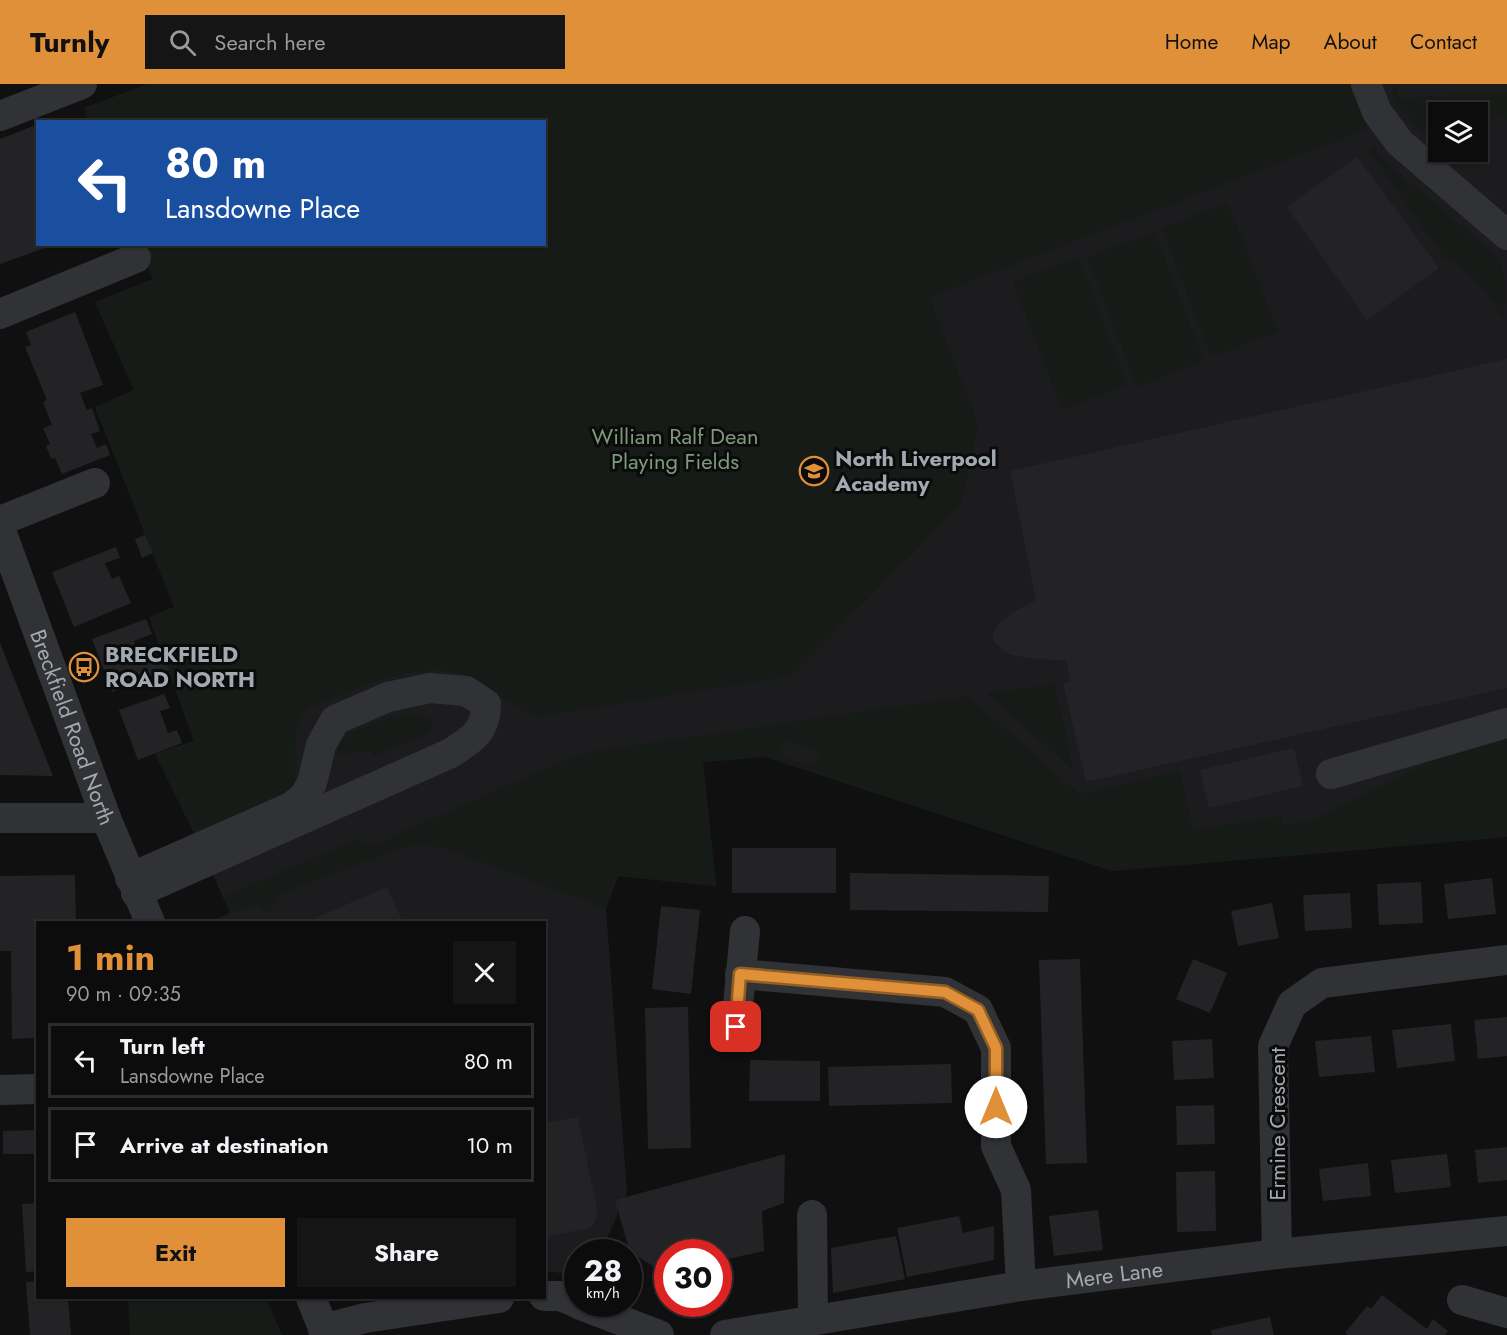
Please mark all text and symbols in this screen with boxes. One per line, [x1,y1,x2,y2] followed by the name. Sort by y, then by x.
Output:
[145,15,565,69] search box
[30,22,109,63] text: Turnly
[166,26,199,59] icon: search
[214,26,326,58] text: Search here
[1165,27,1218,57] text: Home
[1251,27,1291,57] text: Map
[1324,27,1377,57] text: About
[1410,27,1477,57] text: Contact
[1428,102,1488,162] map controls
[1428,102,1488,162] button: layers
[165,133,266,194] text: 80 m
[66,144,144,222] icon: left
[165,189,360,228] text: Lansdowne Place
[592,420,758,477] park label: William Ralf Dean Playing Fields
[834,442,997,499] place label: North Liverpool Academy
[798,455,830,487] school or university icon: North Liverpool Academy
[22,625,123,830] street label: Breckfield Road North
[105,638,255,695] place label: BRECKFIELD ROAD NORTH
[68,651,100,683] bus stop icon: BRECKFIELD ROAD NORTH
[66,931,155,983] text: 1 min
[453,941,516,1004] button: close
[66,980,181,1009] text: 90 m · 09:35
[710,1001,761,1052] pin
[719,1010,752,1043] icon: arrive
[120,1030,205,1062] text: Turn left
[69,1044,102,1077] icon: left
[464,1045,513,1077] text: 80 m
[1261,1047,1293,1201] street label: Ermine Crescent
[120,1062,265,1091] text: Lansdowne Place
[964,1075,1028,1139] position arrow
[69,1128,102,1161] icon: arrive
[120,1129,329,1161] text: Arrive at destination
[466,1129,513,1161] text: 10 m
[66,1218,285,1287] button: Exit
[297,1218,516,1287] button: Share
[654,1239,732,1317] speed limit sign: 30
[584,1249,622,1292] text: 28
[1064,1252,1165,1296] street label: Mere Lane
[586,1282,620,1304] text: km/h

